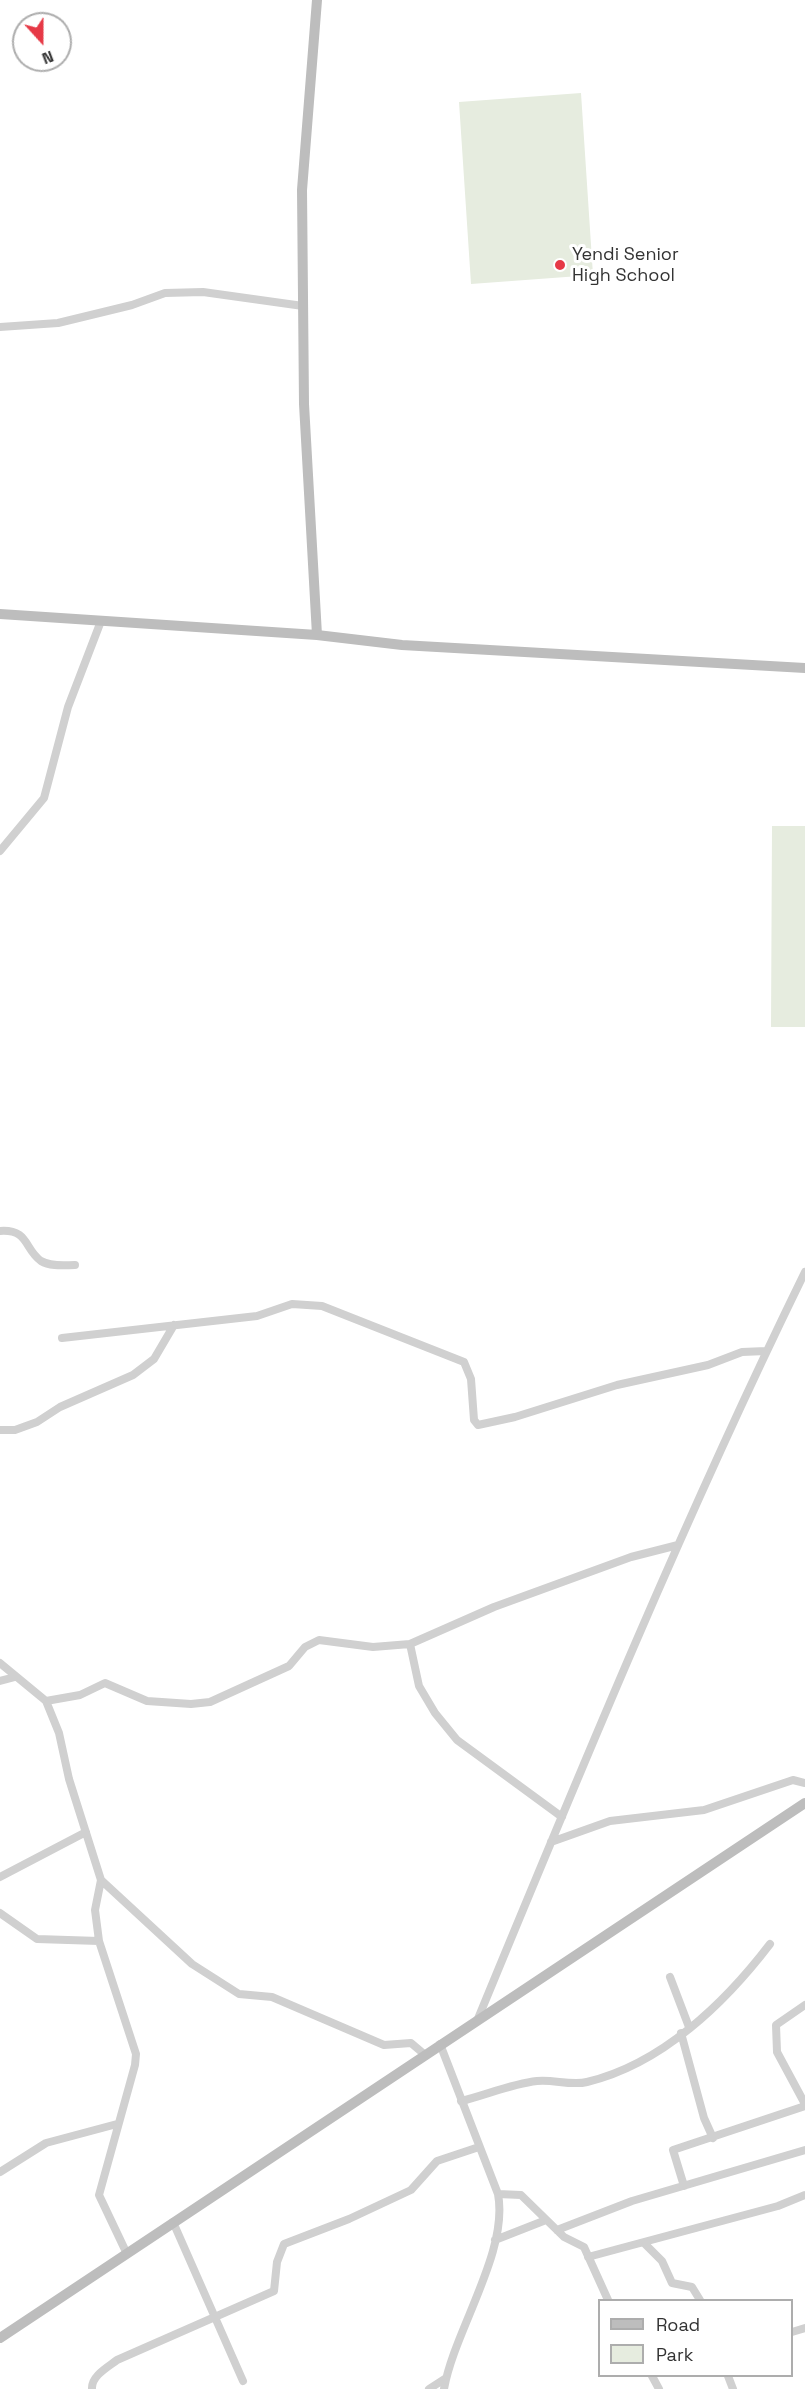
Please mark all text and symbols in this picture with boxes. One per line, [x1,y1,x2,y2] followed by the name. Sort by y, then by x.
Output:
[12,12,72,72] north arrow
[39,46,57,69] text: N
[572,244,679,286] place label: Yendi Senior High School
[553,258,567,272] marker: Yendi Senior High School
[598,2299,793,2377] legend
[656,2313,700,2336] text: Road
[656,2343,693,2366] text: Park

